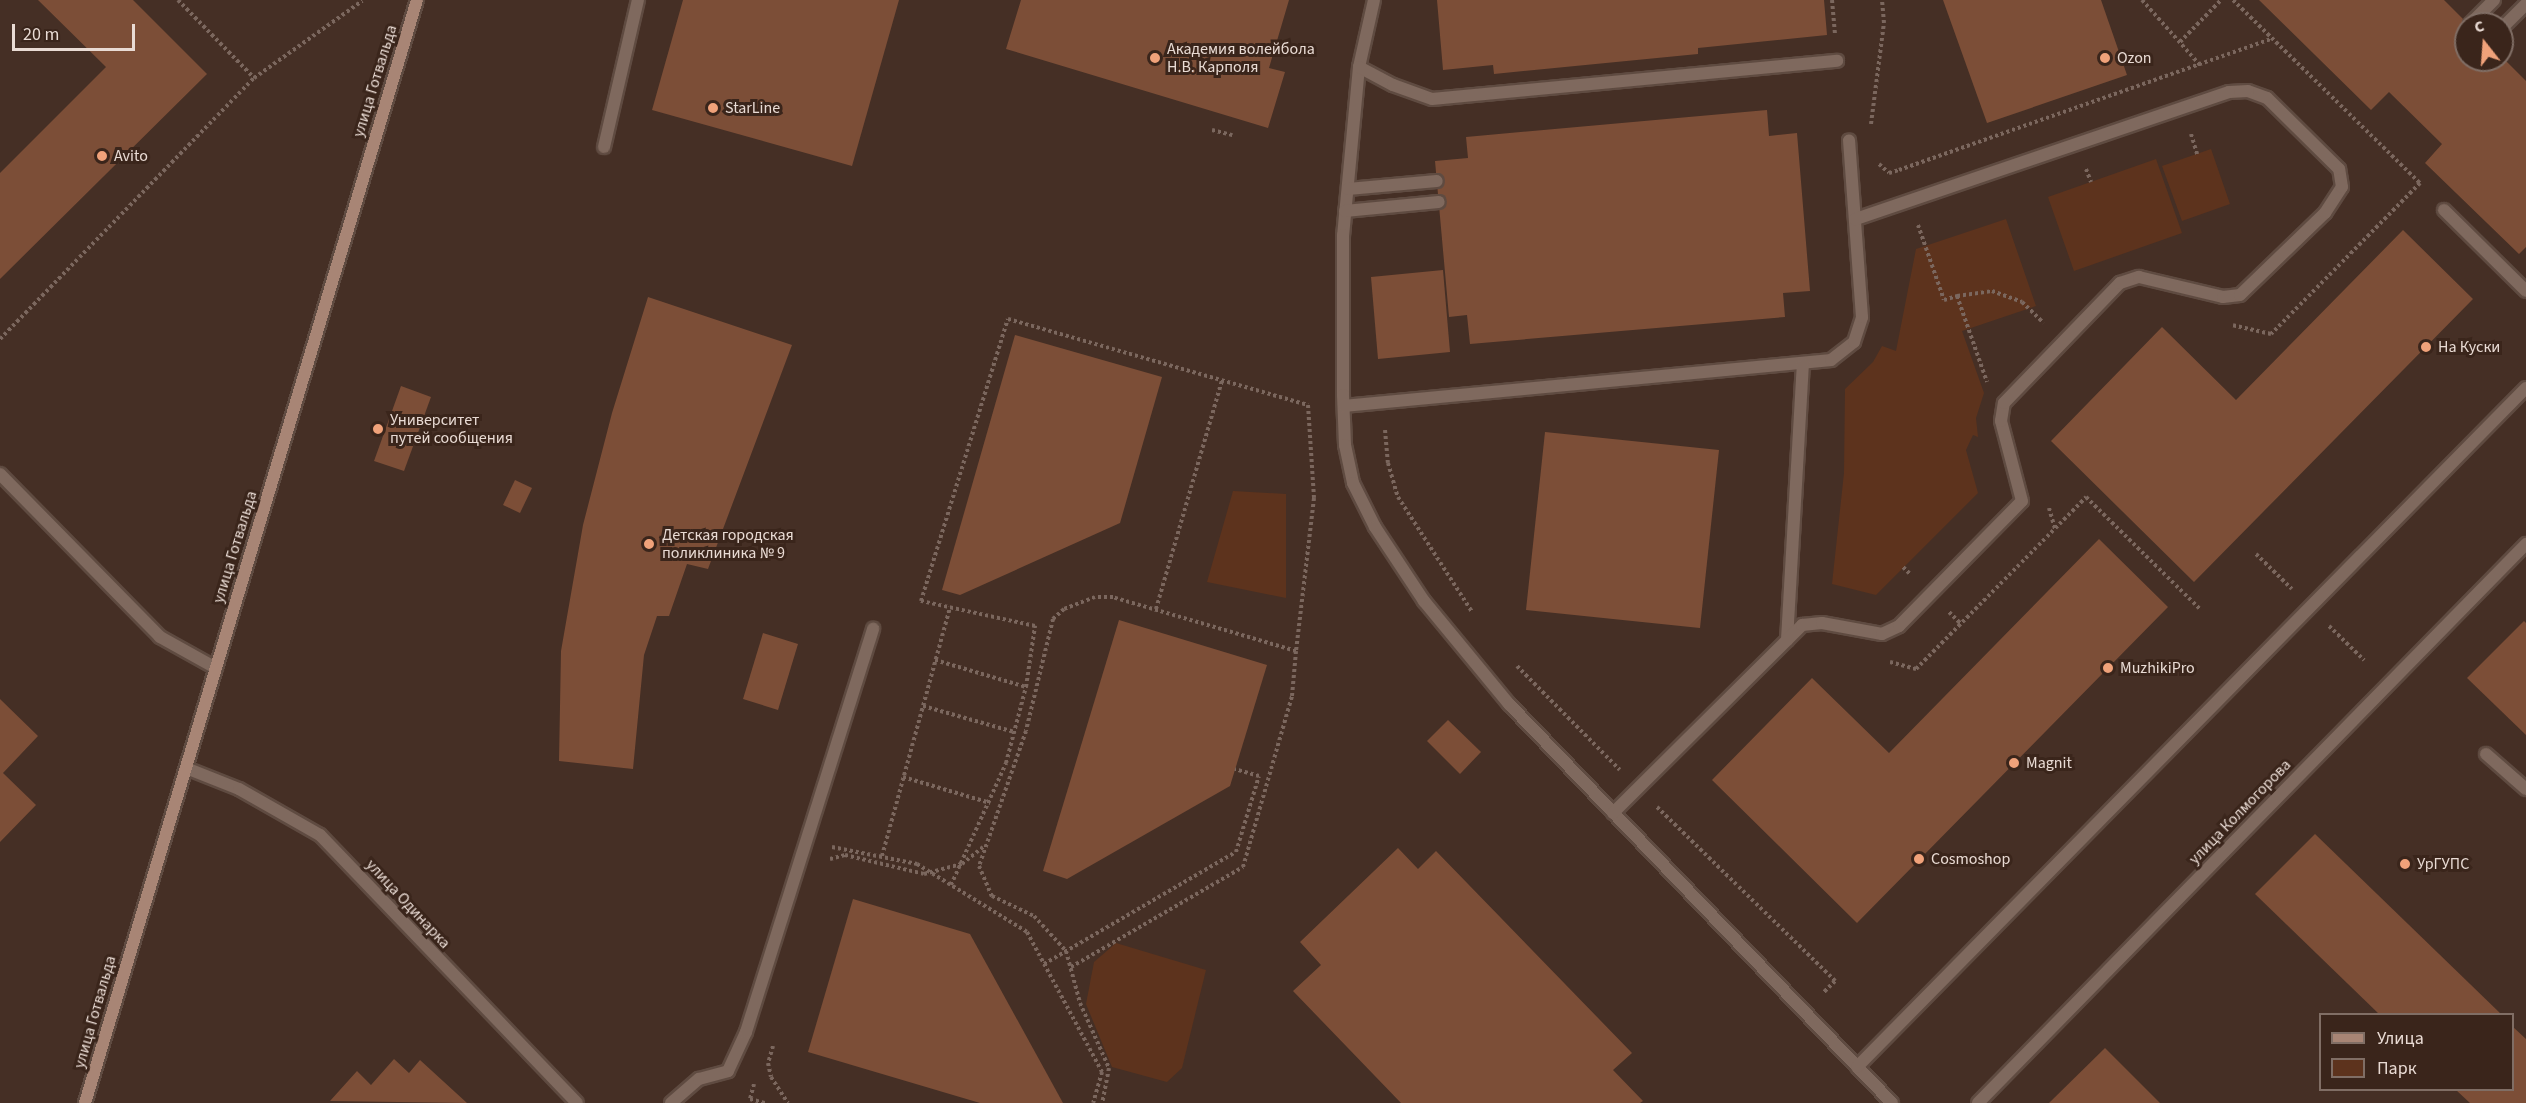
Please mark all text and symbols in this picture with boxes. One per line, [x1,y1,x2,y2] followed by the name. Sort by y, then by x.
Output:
[15,12,138,50] scale bar
[2454,12,2514,72] north arrow
[2472,15,2487,39] text: С
[23,22,59,47] text: 20 m
[349,23,401,139] street label: улица Готвальда
[1167,39,1315,77] place label: Академия волейбола Н.В. Карполя
[2117,48,2152,68] place label: Ozon
[1148,51,1162,65] marker: Академия волейбола Н.В. Карполя
[2098,51,2112,65] marker: Ozon
[725,98,780,118] place label: StarLine
[706,101,720,115] marker: StarLine
[114,146,148,166] place label: Avito
[95,149,109,163] marker: Avito
[2438,337,2500,357] place label: На Куски
[2419,340,2433,354] marker: На Куски
[390,410,513,448] place label: Университет путей сообщения
[371,422,385,436] marker: Университет путей сообщения
[209,489,261,605] street label: улица Готвальда
[662,525,794,563] place label: Детская городская поликлиника № 9
[640,535,658,553] marker: Детская городская поликлиника № 9
[2120,658,2195,678] place label: MuzhikiPro
[2101,661,2115,675] marker: MuzhikiPro
[2026,753,2072,773] place label: Magnit
[2185,755,2295,869] street label: улица Колмогорова
[2007,756,2021,770] marker: Magnit
[1931,849,2010,869] place label: Cosmoshop
[1912,852,1926,866] marker: Cosmoshop
[2417,854,2469,874] place label: УрГУПС
[362,855,454,953] street label: улица Одинарка
[2398,857,2412,871] marker: УрГУПС
[70,953,120,1071] street label: улица Готвальда
[2319,1013,2514,1091] legend
[2377,1026,2424,1051] text: Улица
[2377,1056,2417,1081] text: Парк

